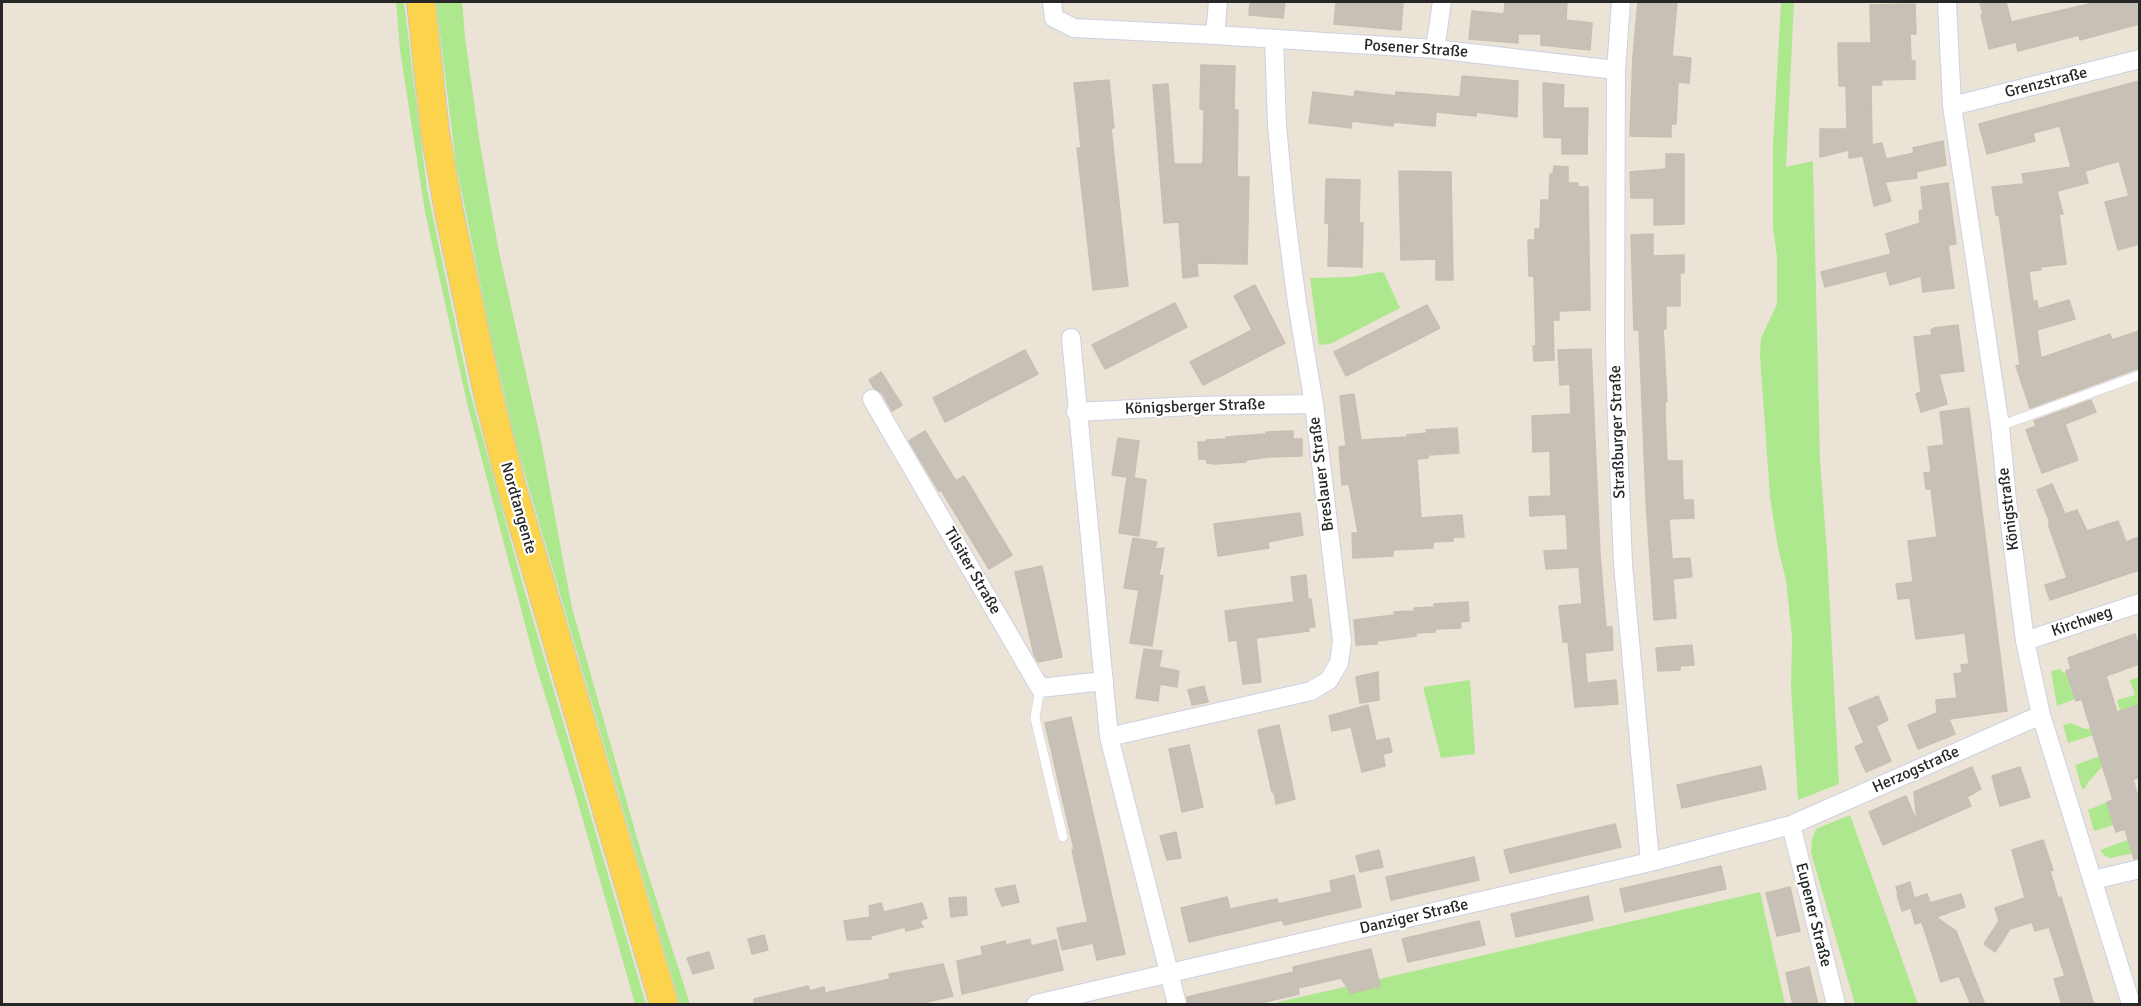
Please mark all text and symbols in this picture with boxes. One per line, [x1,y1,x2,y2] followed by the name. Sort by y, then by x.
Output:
[1363,36,1469,62] street label: Posener Straße
[2003,63,2089,103] street label: Grenzstraße
[1606,365,1630,499] street label: Straßburger Straße
[1124,395,1266,419] street label: Königsberger Straße
[1305,416,1339,532] street label: Breslauer Straße
[496,460,540,556] street label: Nordtangente
[1994,466,2024,552] street label: Königstraße
[939,524,1005,618] street label: Tilsiter Straße
[2049,603,2115,641] street label: Kirchweg
[1870,742,1962,798] street label: Herzogstraße
[1791,861,1835,969] street label: Eupener Straße
[1358,895,1470,939] street label: Danziger Straße

